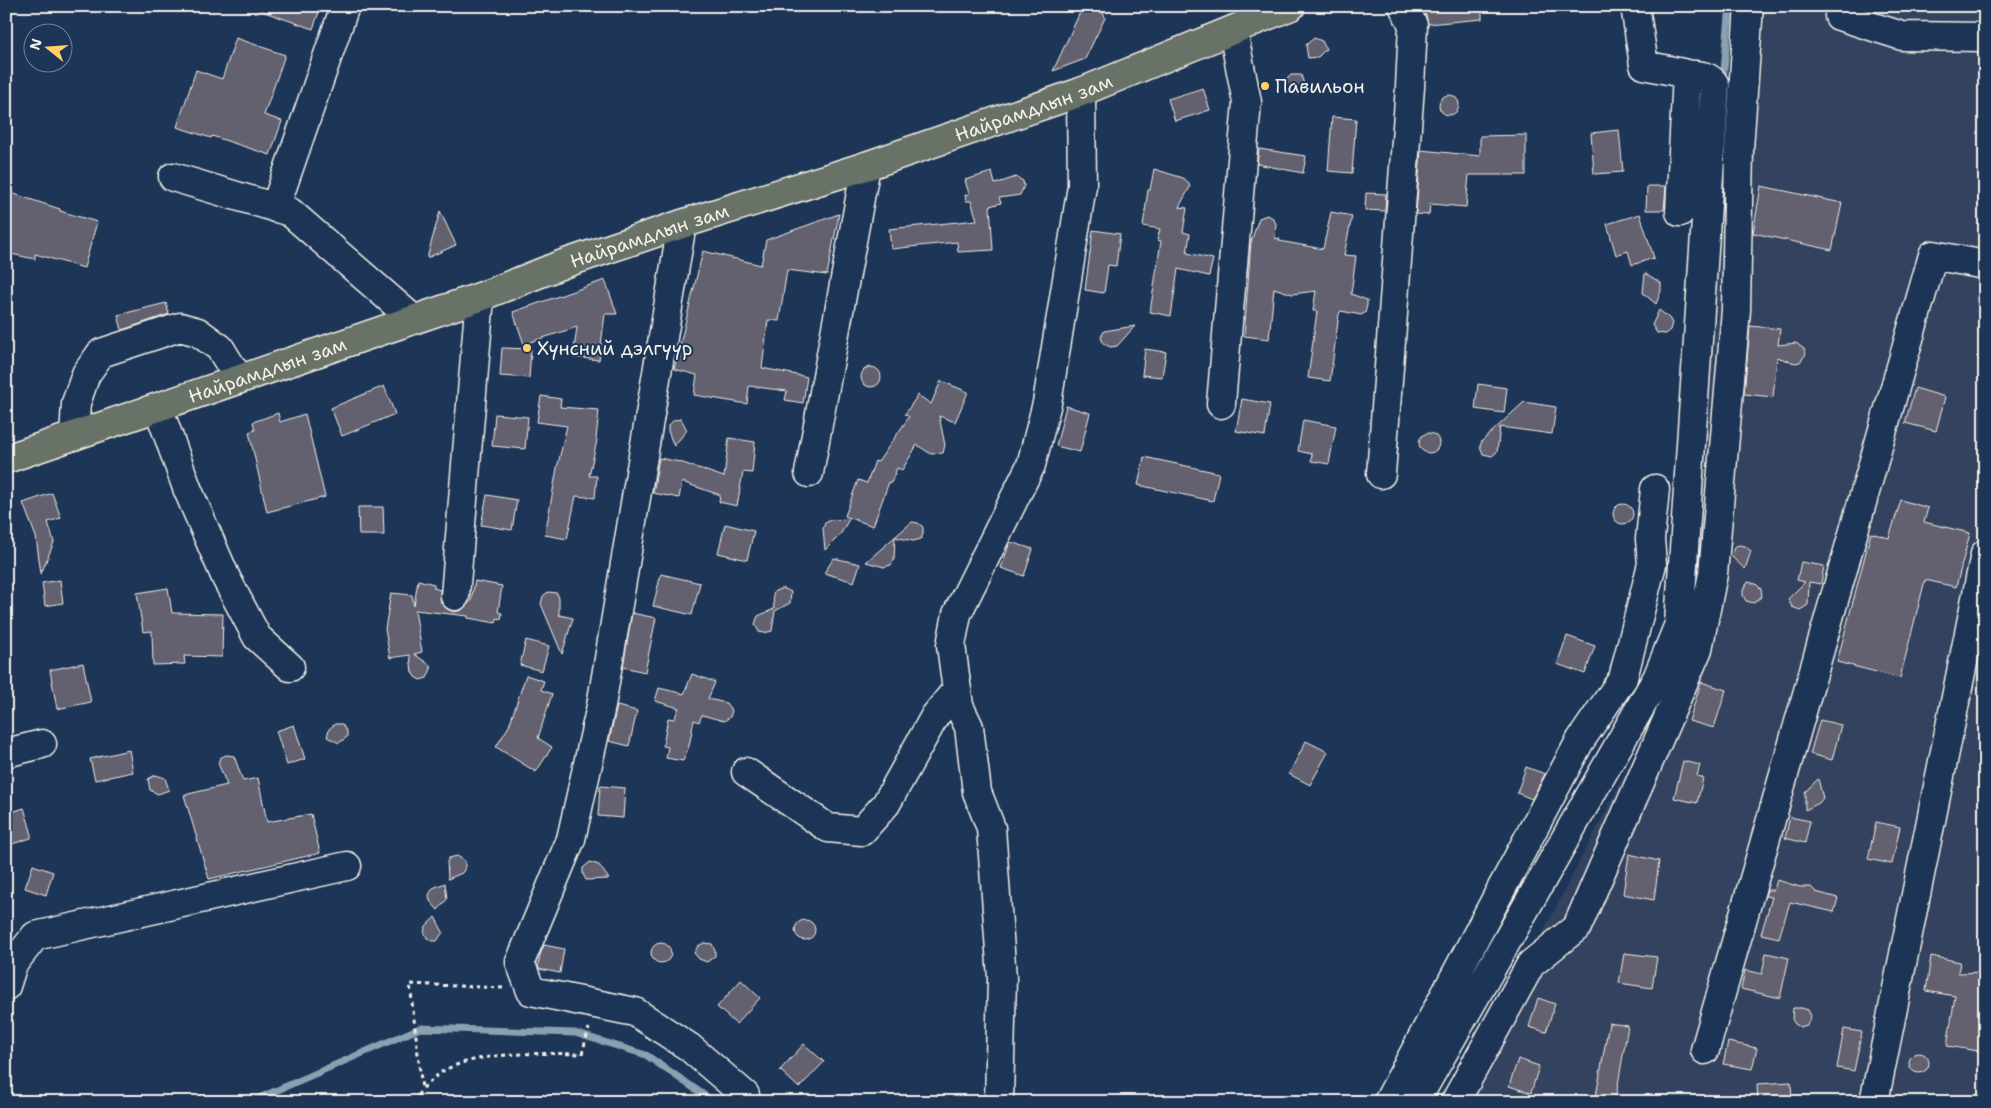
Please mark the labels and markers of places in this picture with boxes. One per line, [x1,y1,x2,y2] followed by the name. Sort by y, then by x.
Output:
[1275,74,1365,99] place label: Павильон
[1259,80,1271,92] marker: Павильон
[537,336,693,361] place label: Хүнсний дэлгүүр
[521,342,533,354] marker: Хүнсний дэлгүүр

